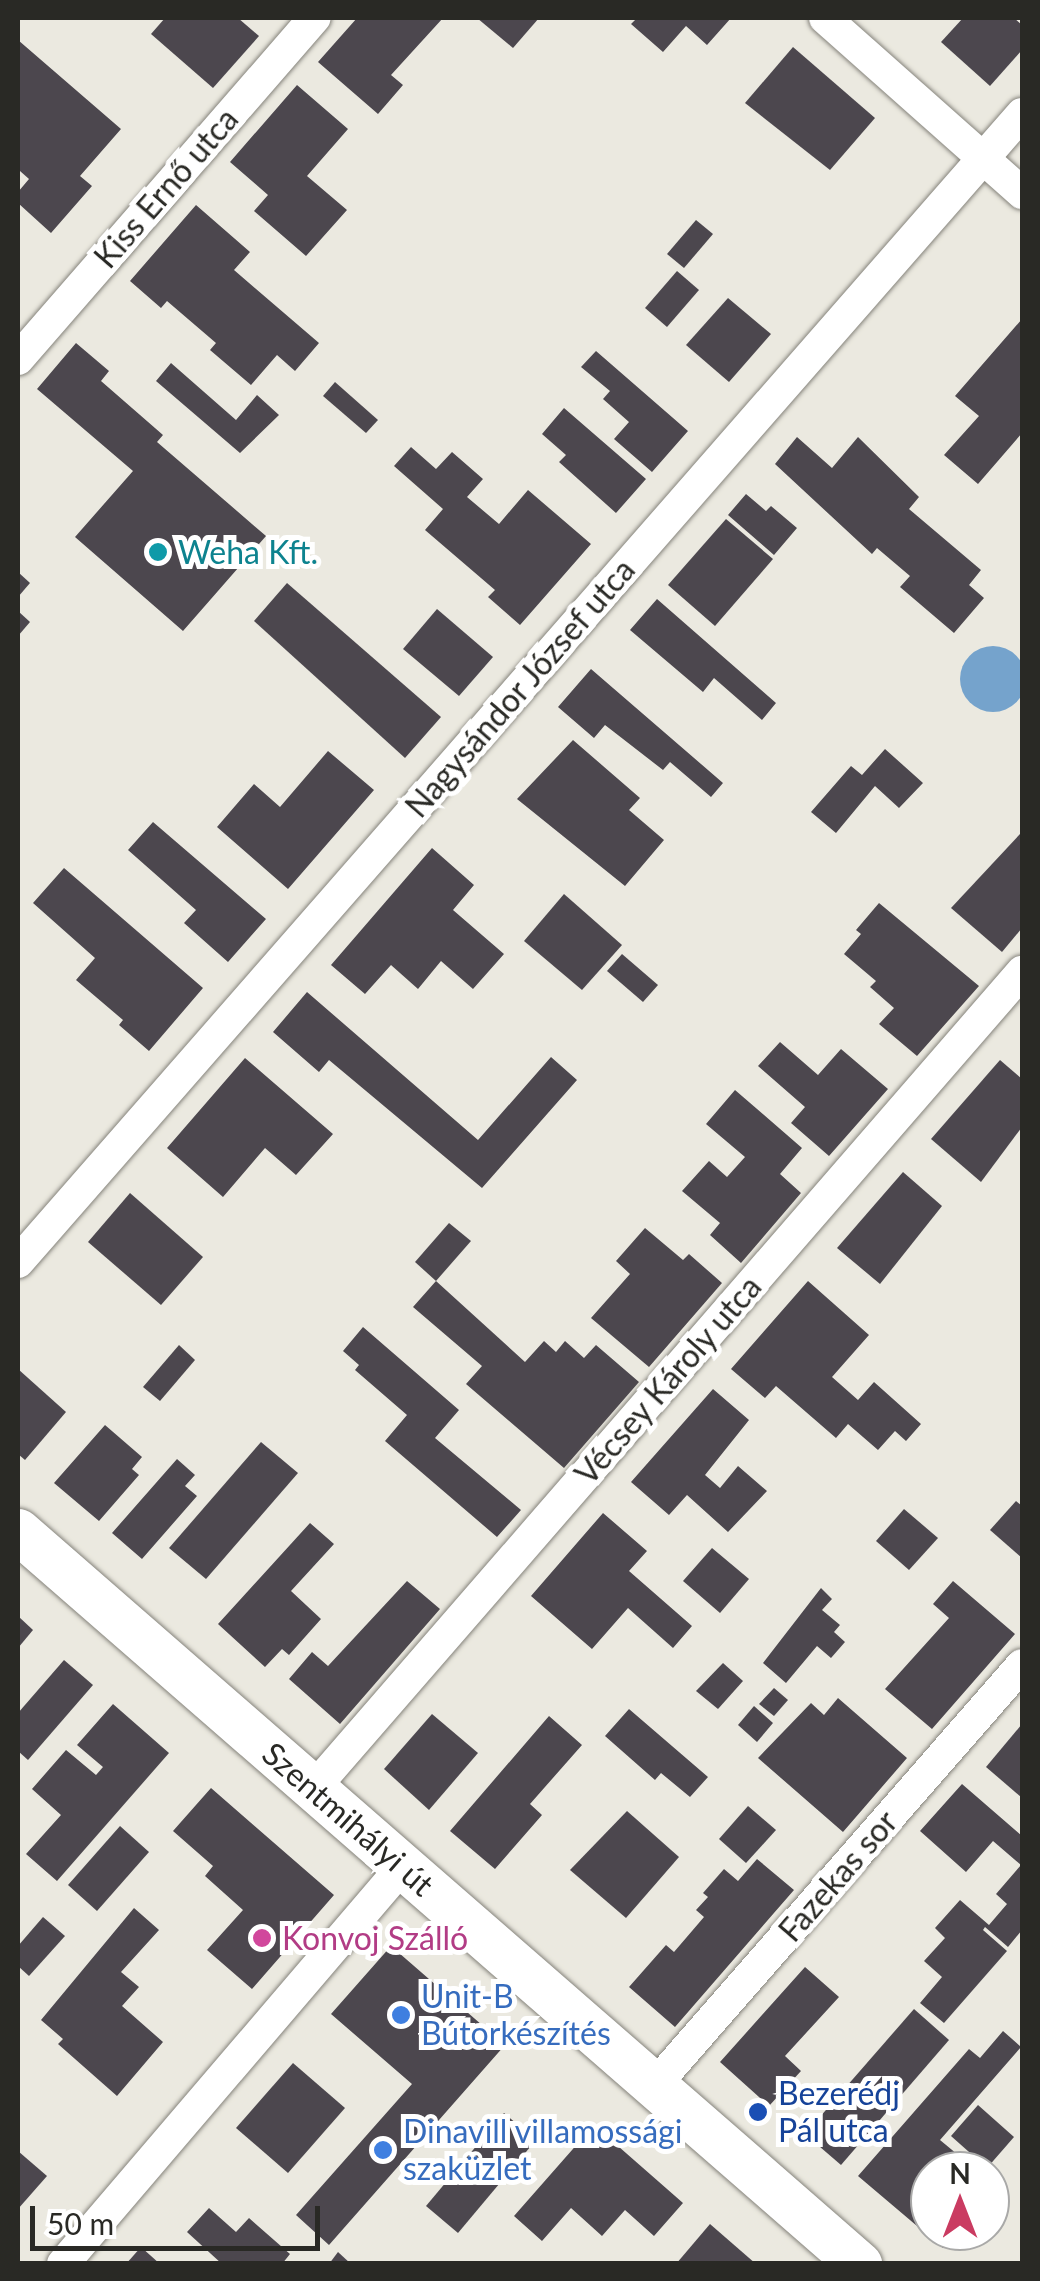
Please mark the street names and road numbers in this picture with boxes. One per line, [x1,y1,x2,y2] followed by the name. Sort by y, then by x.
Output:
[86,100,246,276] street label: Kiss Ernő utca
[397,550,643,826] street label: Nagysándor József utca
[566,1267,770,1493] street label: Vécsey Károly utca
[255,1734,441,1904] street label: Szentmihályi út
[771,1803,905,1949] street label: Fazekas sor

